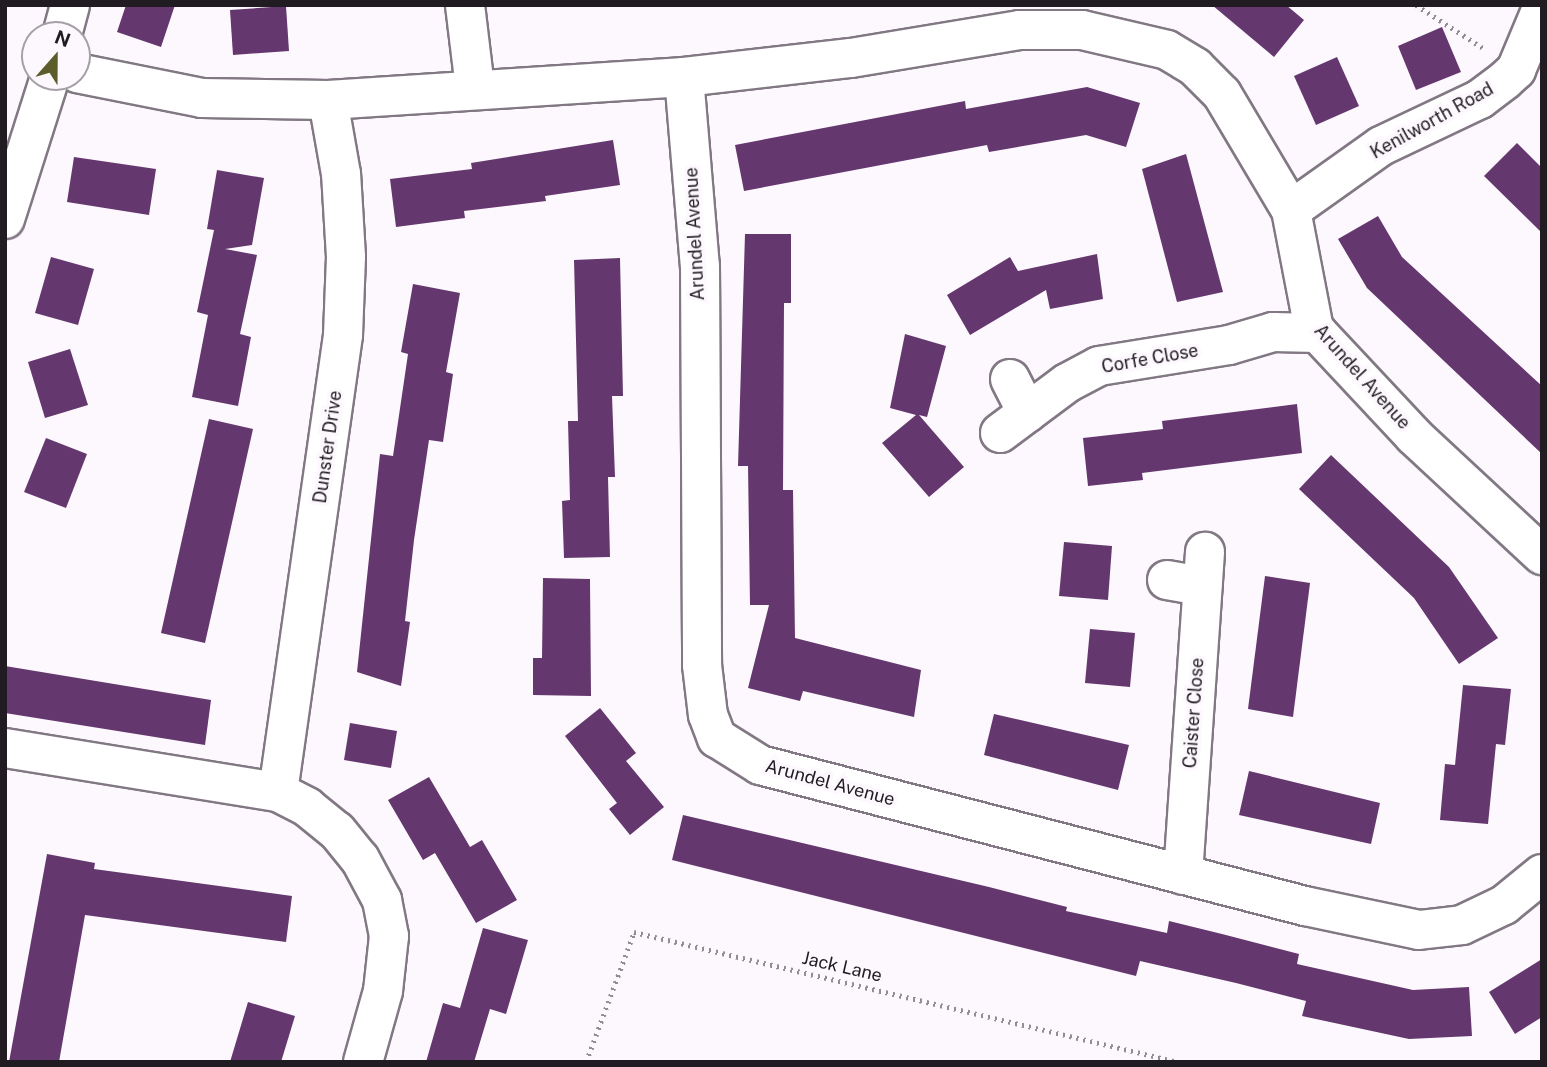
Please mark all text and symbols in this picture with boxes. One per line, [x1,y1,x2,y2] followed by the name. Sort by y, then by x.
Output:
[21,21,91,91] north arrow
[52,25,74,51] text: N
[1367,78,1497,164] street label: Kenilworth Road
[681,167,709,301] street label: Arundel Avenue
[1309,320,1415,434] street label: Arundel Avenue
[1100,340,1200,378] street label: Corfe Close
[309,389,347,505] street label: Dunster Drive
[1179,657,1209,769] street label: Caister Close
[763,755,897,811] street label: Arundel Avenue
[800,947,884,987] street label: Jack Lane

